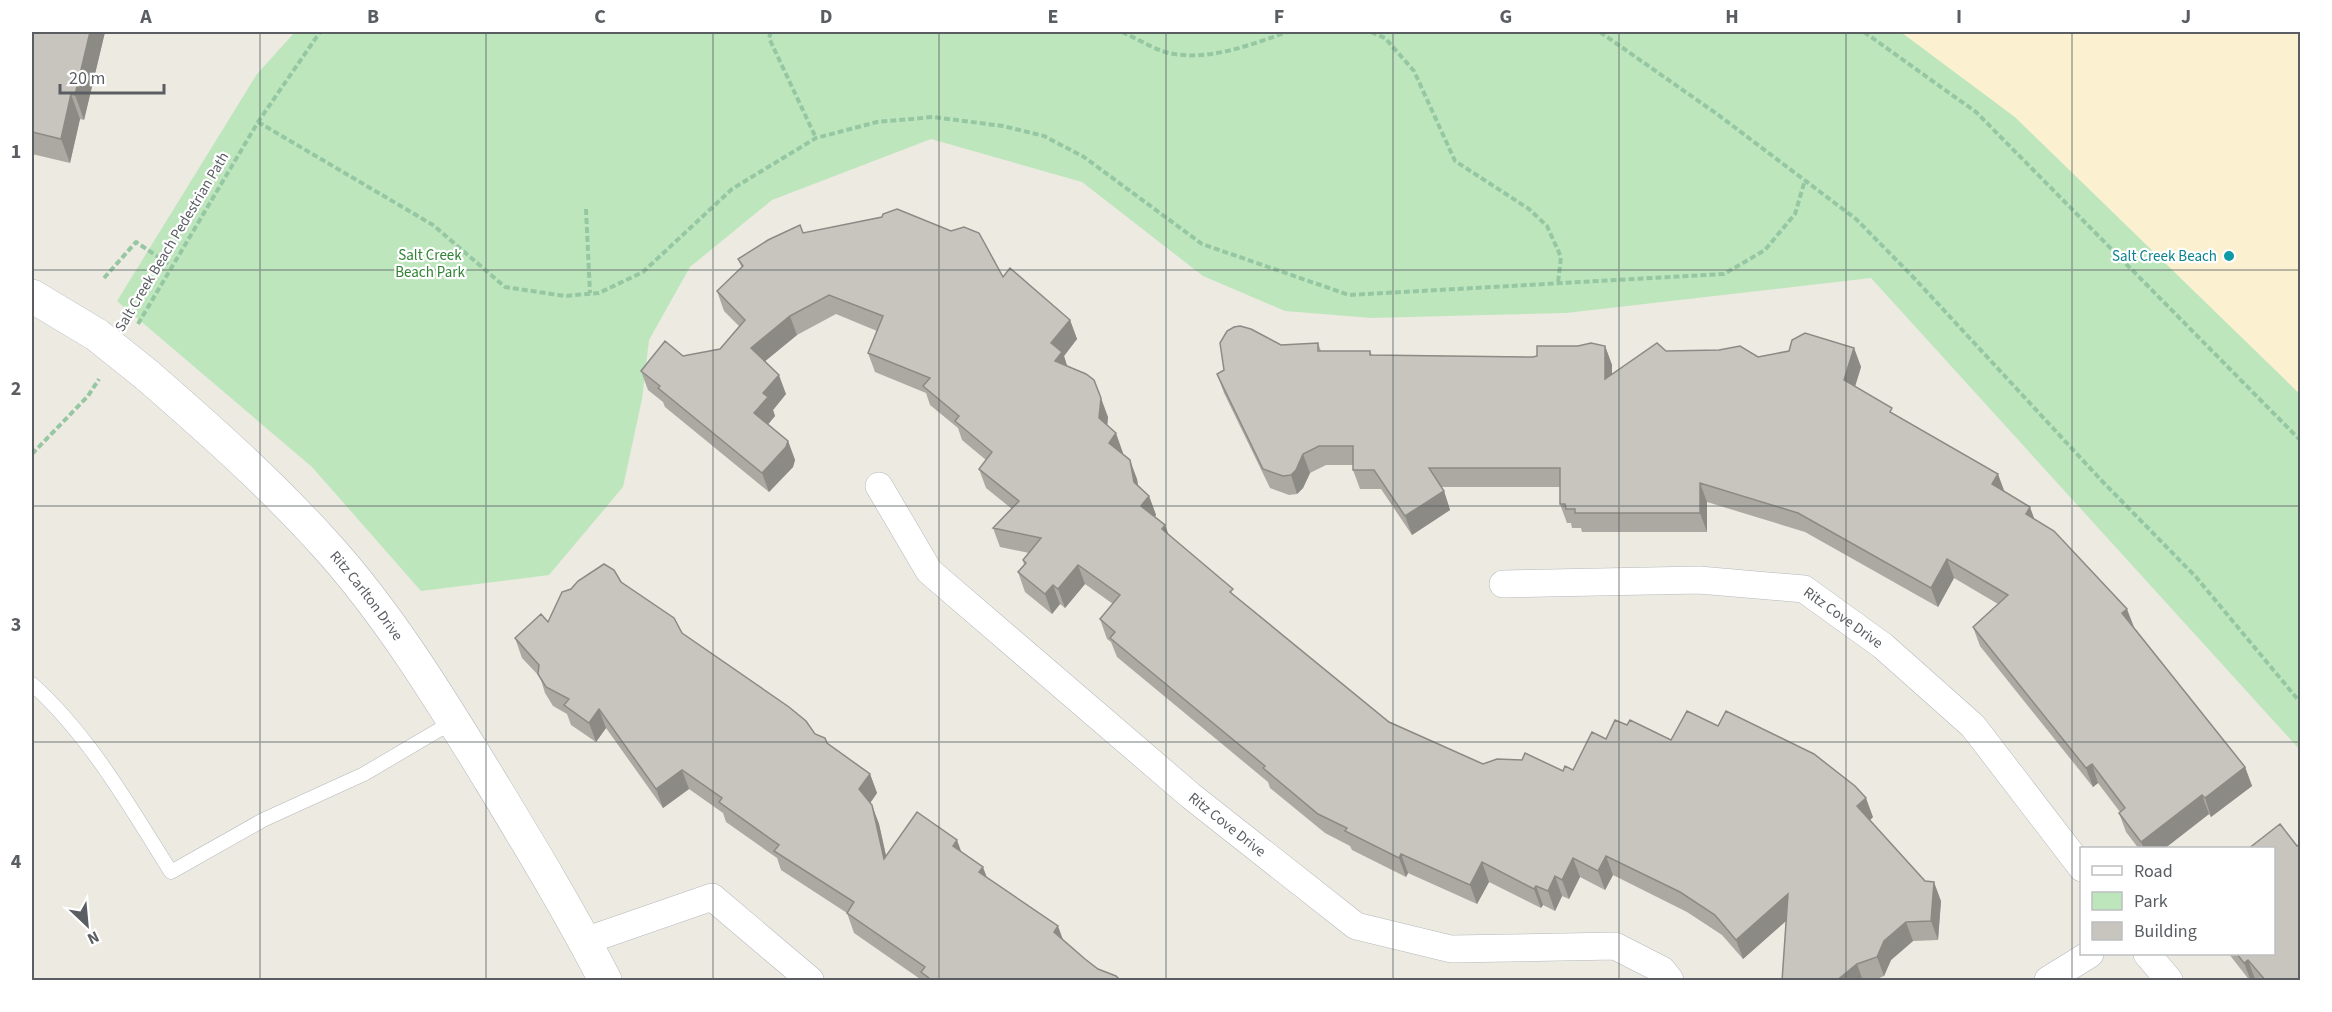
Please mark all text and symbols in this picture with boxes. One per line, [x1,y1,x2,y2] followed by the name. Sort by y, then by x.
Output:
[139,3,152,31] text: A
[367,3,379,31] text: B
[594,3,606,31] text: C
[820,3,832,31] text: D
[1048,3,1058,31] text: E
[1274,3,1284,31] text: F
[1500,3,1512,31] text: G
[1725,3,1739,31] text: H
[1956,3,1962,31] text: I
[2181,3,2191,31] text: J
[60,57,164,95] scale bar
[69,66,105,91] text: 20 m
[11,138,21,166] text: 1
[110,148,234,336] street label: Salt Creek Beach Pedestrian Path
[395,245,465,283] park label: Salt Creek Beach Park
[2112,246,2217,267] place label: Salt Creek Beach
[2222,249,2236,263] marker: Salt Creek Beach
[11,375,21,403] text: 2
[325,546,408,645] street label: Ritz Carlton Drive
[1799,582,1887,653] street label: Ritz Cove Drive
[11,611,21,639] text: 3
[1184,787,1270,862] street label: Ritz Cove Drive
[2080,847,2275,955] legend
[11,848,22,876] text: 4
[2134,859,2173,884] text: Road
[2134,889,2168,914] text: Park
[57,895,117,955] north arrow
[2134,919,2197,944] text: Building
[84,925,103,950] text: N

